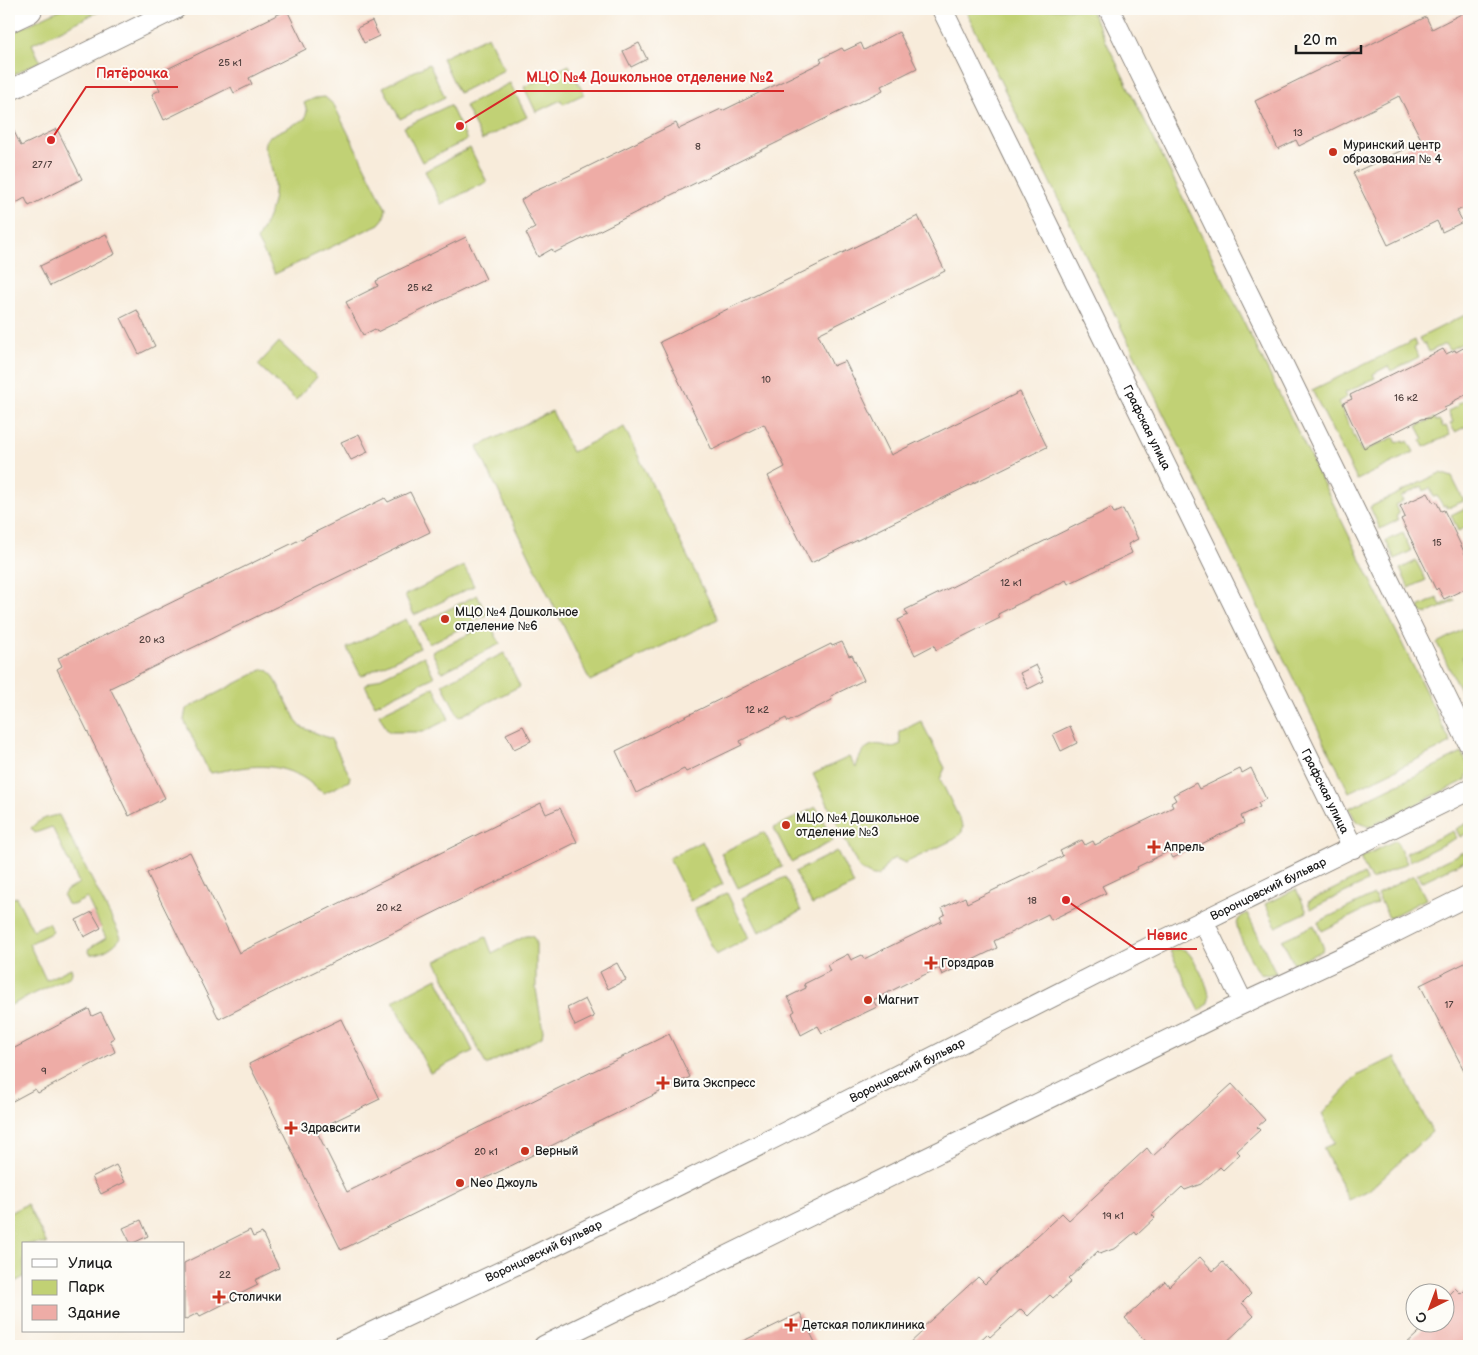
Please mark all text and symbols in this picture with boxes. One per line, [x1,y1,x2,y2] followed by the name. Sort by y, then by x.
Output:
[1296,22,1360,54] scale bar
[1303,31,1337,50] text: 20 m
[218,57,242,69] house number: 25 к1
[86,58,178,87] callout: Пятёрочка
[517,62,784,91] callout: МЦО №4 Дошкольное отделение №2
[96,65,169,82] text: Пятёрочка
[526,69,774,86] text: МЦО №4 Дошкольное отделение №2
[1293,127,1303,139] house number: 13
[1343,138,1443,167] place label: Муринский центр образования № 4
[695,141,701,153] house number: 8
[1327,146,1339,158] marker: Муринский центр образования № 4
[32,159,52,171] house number: 27/7
[407,282,433,294] house number: 25 к2
[761,374,771,386] house number: 10
[1119,383,1174,473] street label: Графская улица
[1394,392,1418,404] house number: 16 к2
[1432,537,1442,549] house number: 15
[1000,577,1022,589] house number: 12 к1
[455,605,579,634] place label: МЦО №4 Дошкольное отделение №6
[439,613,451,625] marker: МЦО №4 Дошкольное отделение №6
[139,634,165,646] house number: 20 к3
[745,704,769,716] house number: 12 к2
[1298,746,1352,836] street label: Графская улица
[796,811,920,840] place label: МЦО №4 Дошкольное отделение №3
[780,819,792,831] marker: МЦО №4 Дошкольное отделение №3
[1163,840,1204,855] place label: Апрель
[1148,841,1160,853] marker: Апрель
[1208,854,1329,924] street label: Воронцовский бульвар
[1027,895,1037,907] house number: 18
[376,902,402,914] house number: 20 к2
[1136,920,1197,949] callout: Невис
[1147,927,1188,944] text: Невис
[941,956,994,971] place label: Горздрав
[925,957,937,969] marker: Горздрав
[878,993,919,1008] place label: Магнит
[862,994,874,1006] marker: Магнит
[1445,999,1453,1011] house number: 17
[847,1035,968,1106] street label: Воронцовский бульвар
[41,1065,47,1077] house number: 9
[673,1076,755,1091] place label: Вита Экспресс
[657,1077,669,1089] marker: Вита Экспресс
[301,1121,360,1136] place label: Здравсити
[285,1122,297,1134] marker: Здравсити
[535,1144,578,1159] place label: Верный
[519,1145,531,1157] marker: Верный
[474,1146,498,1158] house number: 20 к1
[470,1176,537,1191] place label: Neo Джоуль
[454,1177,466,1189] marker: Neo Джоуль
[1102,1210,1124,1222] house number: 19 к1
[483,1217,605,1286] street label: Воронцовский бульвар
[22,1242,185,1332] legend
[68,1254,113,1273] text: Улица
[219,1269,231,1281] house number: 22
[68,1278,105,1297] text: Парк
[1406,1282,1456,1332] north arrow
[229,1290,281,1305] place label: Столички
[213,1291,225,1303] marker: Столички
[68,1304,120,1323] text: Здание
[1412,1308,1431,1327] text: С
[784,1318,798,1332] marker: Детская поликлиника
[802,1318,925,1333] place label: Детская поликлиника

